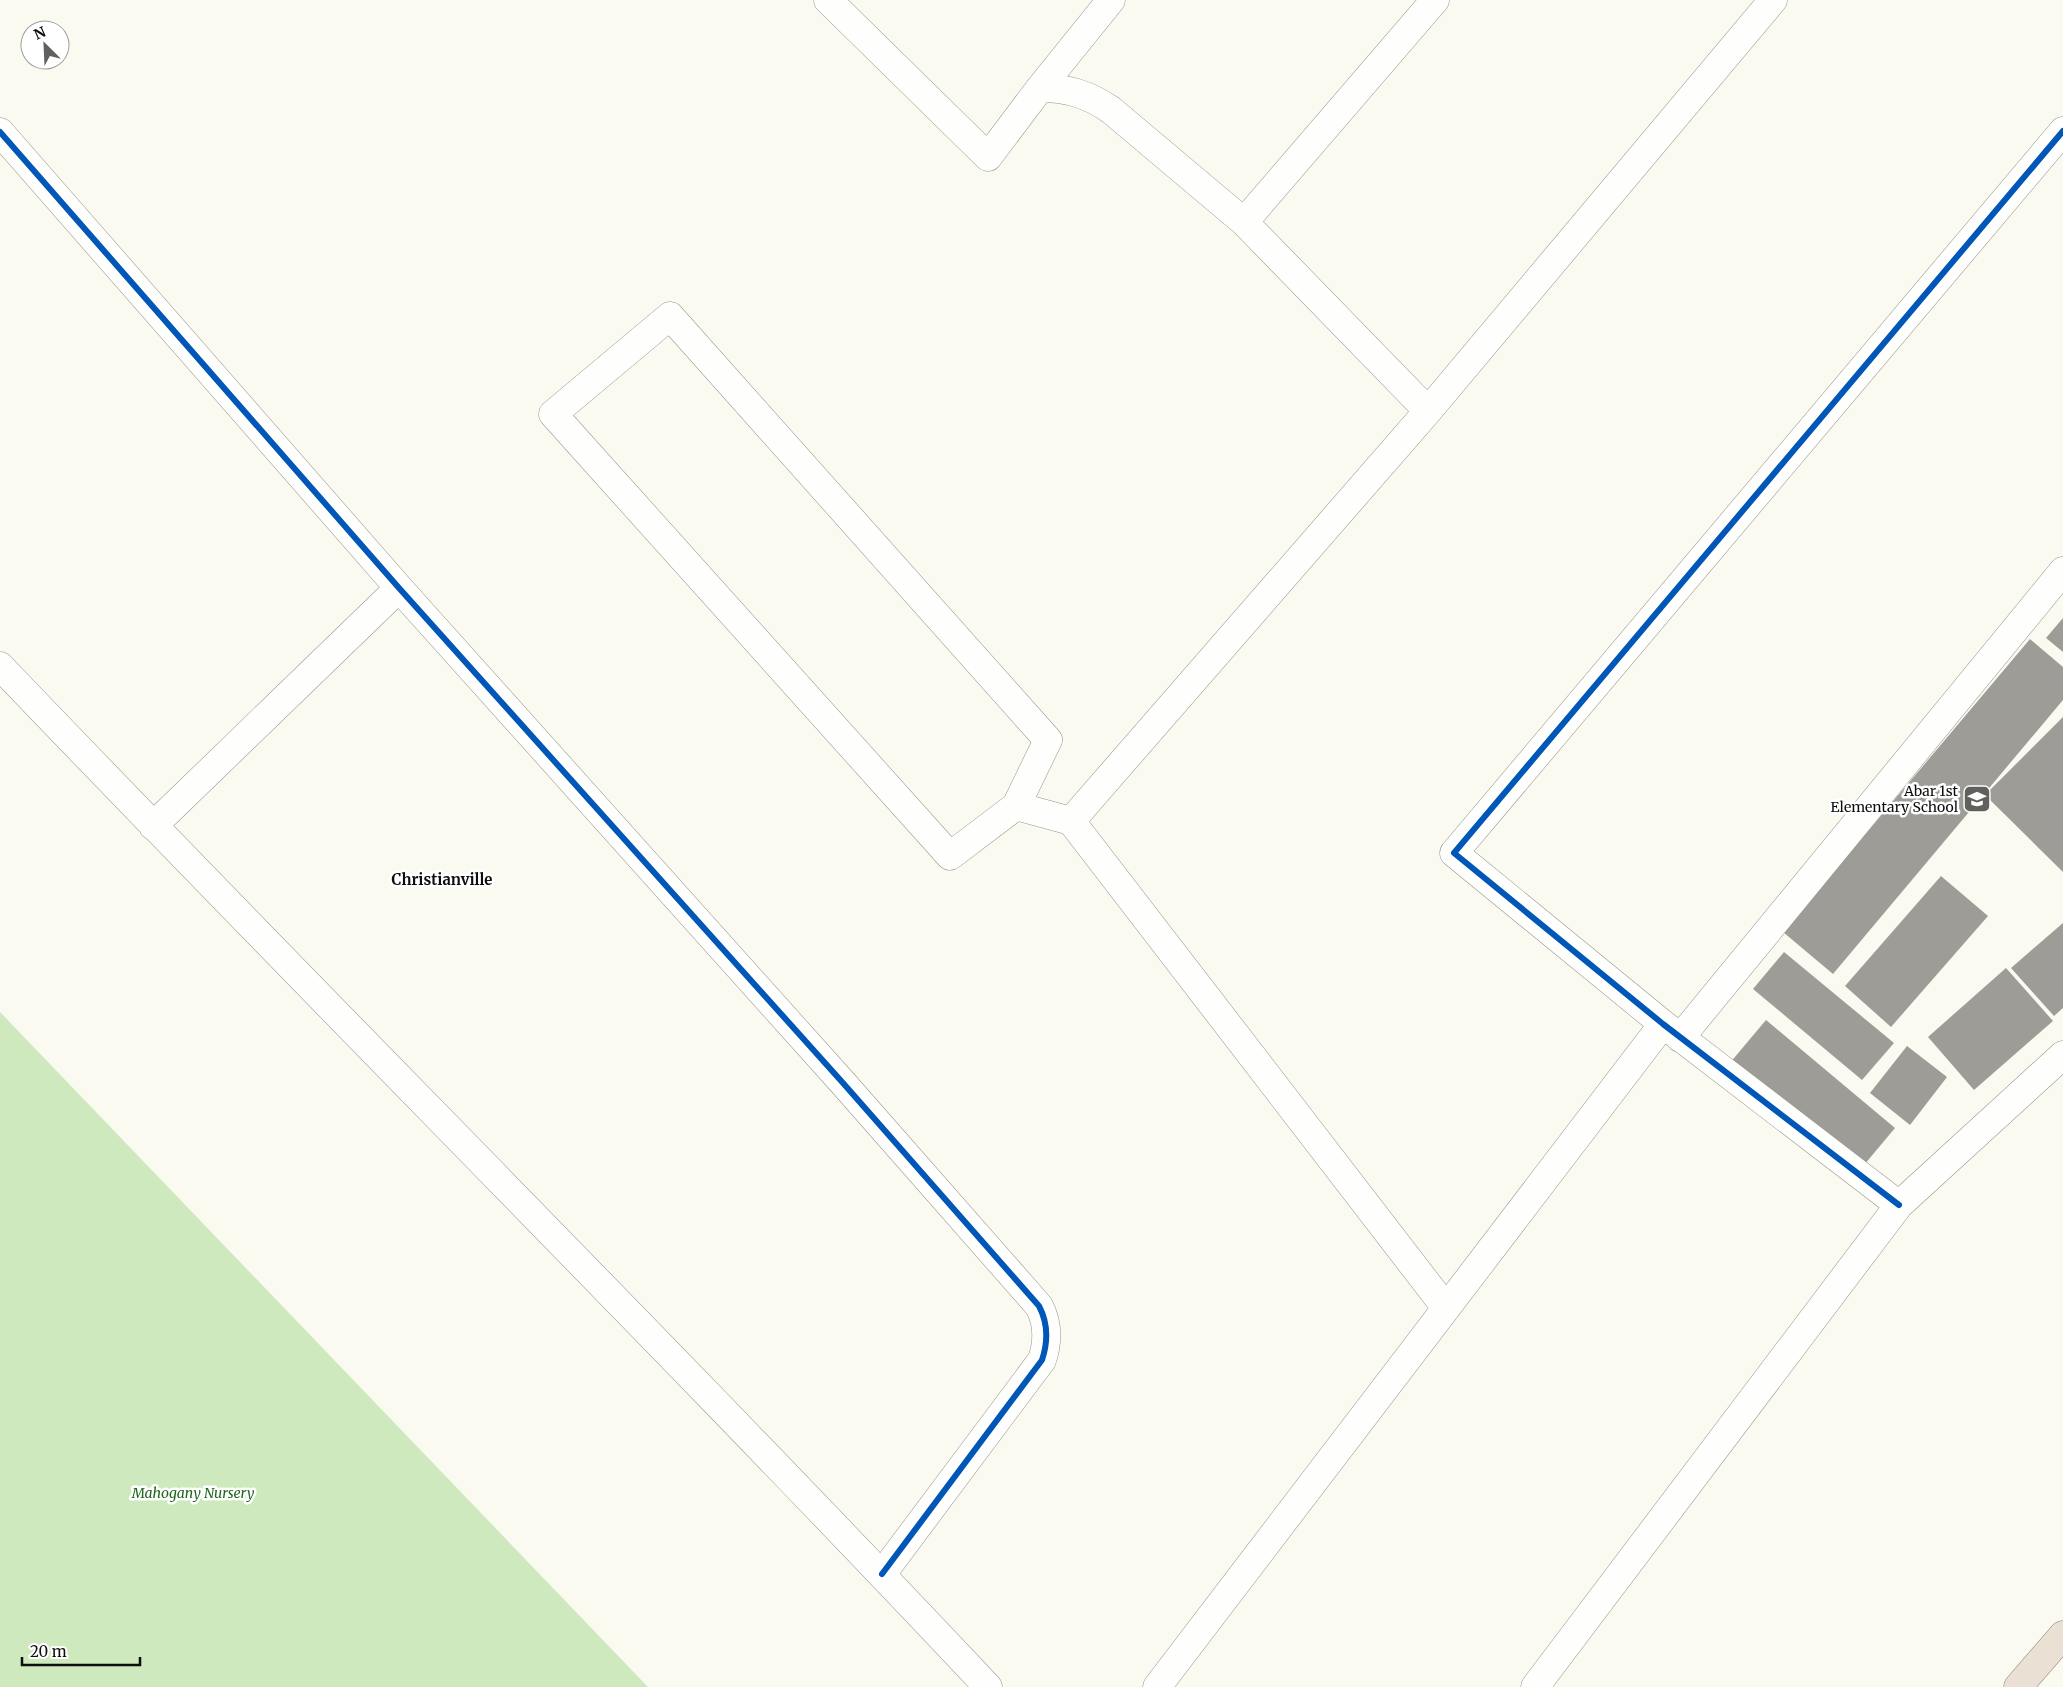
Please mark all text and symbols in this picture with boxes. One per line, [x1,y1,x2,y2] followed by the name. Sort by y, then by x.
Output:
[20,20,70,70] north arrow
[31,23,48,44] text: N
[1831,782,1959,816] place label: Abar 1st Elementary School
[1962,784,1992,814] school or university icon: Abar 1st Elementary School
[392,870,492,889] district label: Christianville
[131,1484,255,1502] park label: Mahogany Nursery
[22,1634,140,1666] scale bar
[30,1642,67,1661] text: 20 m

